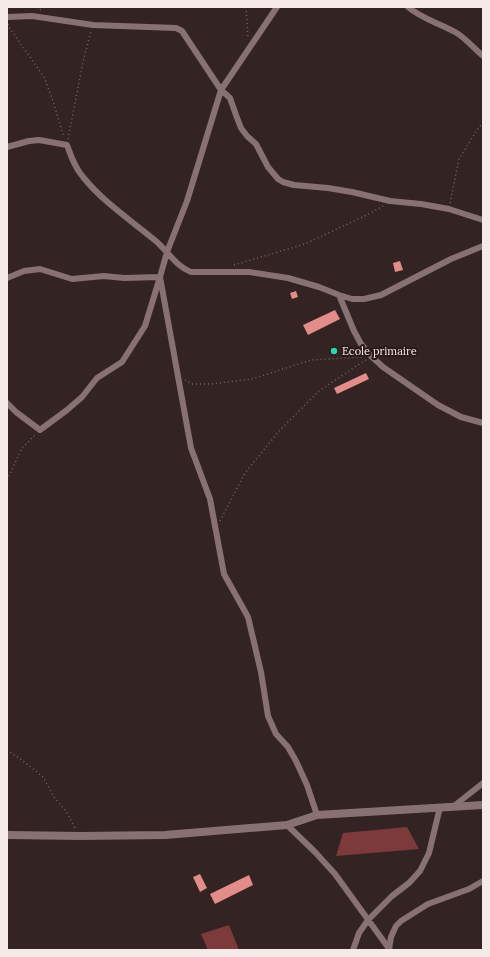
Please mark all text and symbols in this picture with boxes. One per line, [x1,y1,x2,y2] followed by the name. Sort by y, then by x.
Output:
[342,344,417,358] place label: Ecole primaire
[329,346,339,356] marker: Ecole primaire

